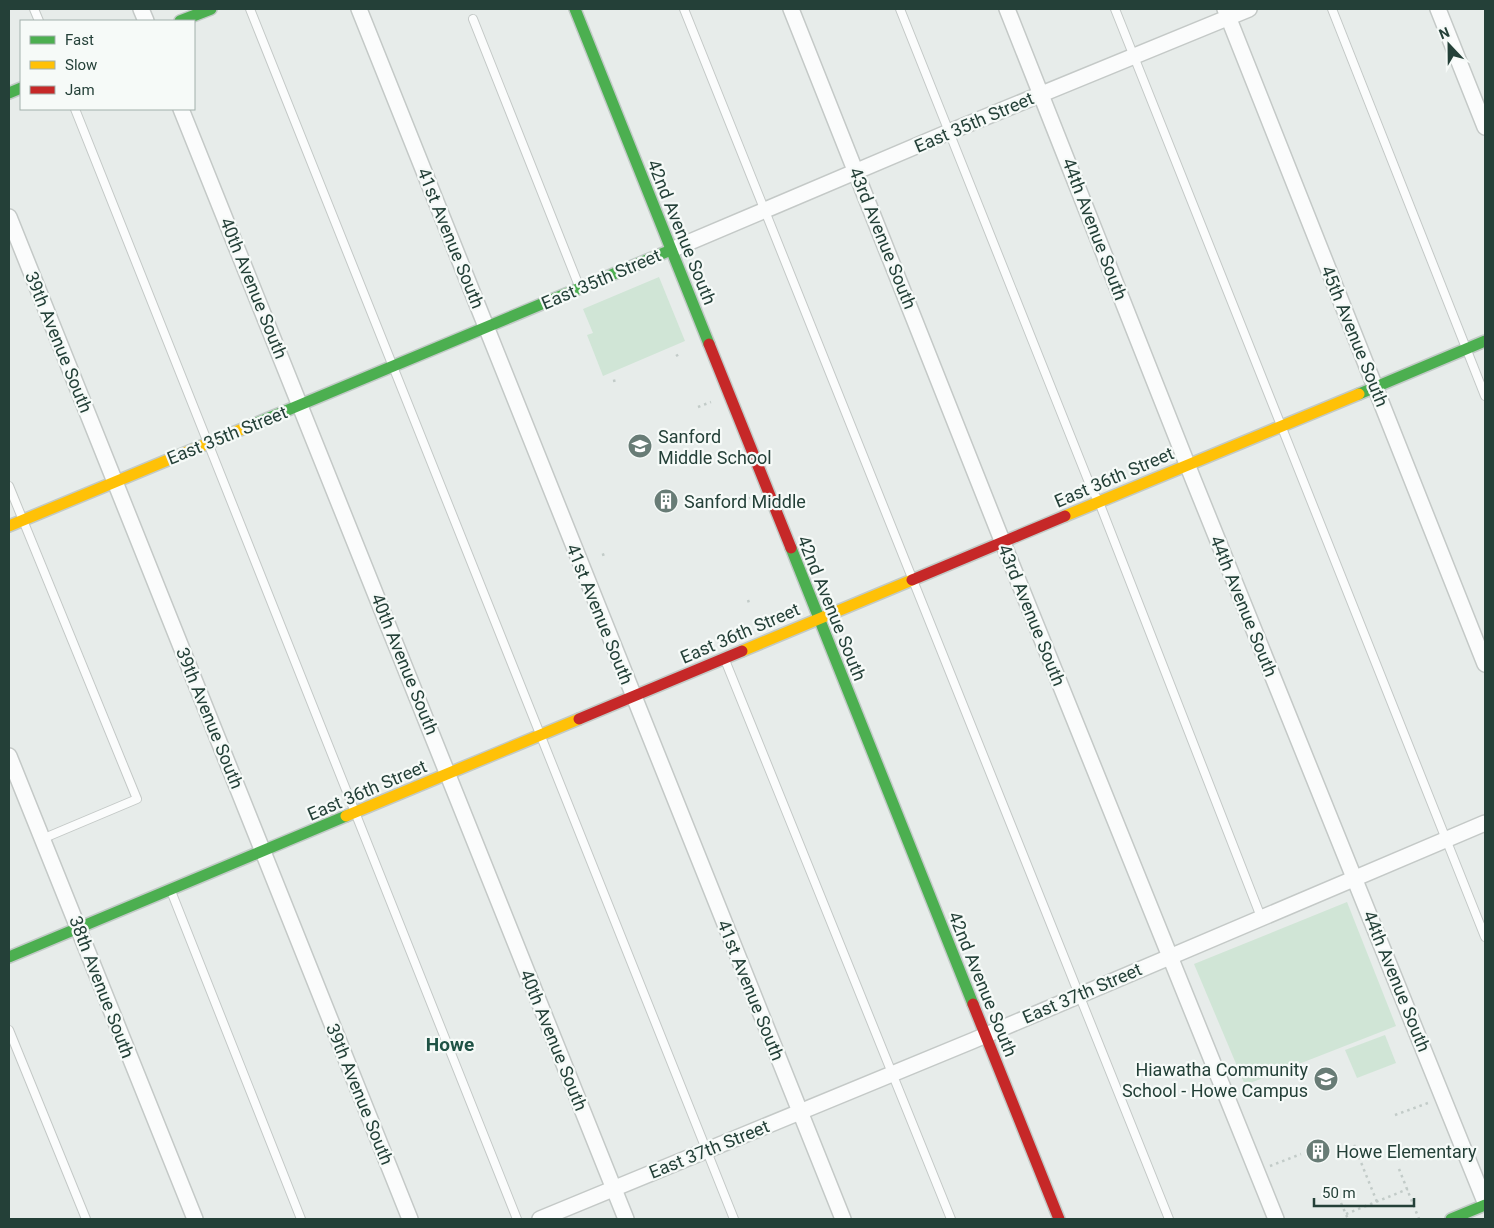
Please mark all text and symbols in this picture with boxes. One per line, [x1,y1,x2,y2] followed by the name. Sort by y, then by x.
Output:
[20,20,195,110] legend
[1424,20,1474,70] north arrow
[1437,24,1452,42] text: N
[65,31,94,49] text: Fast
[65,56,97,74] text: Slow
[65,81,95,99] text: Jam
[911,87,1037,157] street label: East 35th Street
[1058,155,1132,303] street label: 44th Avenue South
[643,156,721,308] street label: 42nd Avenue South
[845,164,921,312] street label: 43rd Avenue South
[413,165,489,311] street label: 41st Avenue South
[216,214,292,362] street label: 40th Avenue South
[538,244,664,314] street label: East 35th Street
[1317,262,1393,410] street label: 45th Avenue South
[21,268,97,416] street label: 39th Avenue South
[164,401,290,469] street label: East 35th Street
[658,426,772,468] place label: Sanford Middle School
[627,433,653,459] school or university icon: Sanford Middle School
[1051,442,1177,512] street label: East 36th Street
[653,488,679,514] building icon: Sanford Middle
[684,491,806,512] place label: Sanford Middle
[793,532,871,684] street label: 42nd Avenue South
[1206,532,1282,680] street label: 44th Avenue South
[562,541,638,687] street label: 41st Avenue South
[994,541,1070,689] street label: 43rd Avenue South
[367,590,443,738] street label: 40th Avenue South
[677,598,803,668] street label: East 36th Street
[172,644,248,792] street label: 39th Avenue South
[304,755,430,825] street label: East 36th Street
[1359,907,1435,1055] street label: 44th Avenue South
[944,908,1022,1060] street label: 42nd Avenue South
[65,913,139,1061] street label: 38th Avenue South
[713,917,789,1063] street label: 41st Avenue South
[1019,958,1145,1028] street label: East 37th Street
[516,966,592,1114] street label: 40th Avenue South
[322,1020,398,1168] street label: 39th Avenue South
[426,1033,474,1056] district label: Howe
[1122,1059,1308,1101] place label: Hiawatha Community School - Howe Campus
[1313,1066,1339,1092] school or university icon: Hiawatha Community School - Howe Campus
[646,1115,772,1183] street label: East 37th Street
[1305,1138,1331,1164] building icon: Howe Elementary
[1336,1141,1477,1162] place label: Howe Elementary
[1314,1176,1414,1208] scale bar
[1322,1184,1356,1202] text: 50 m

